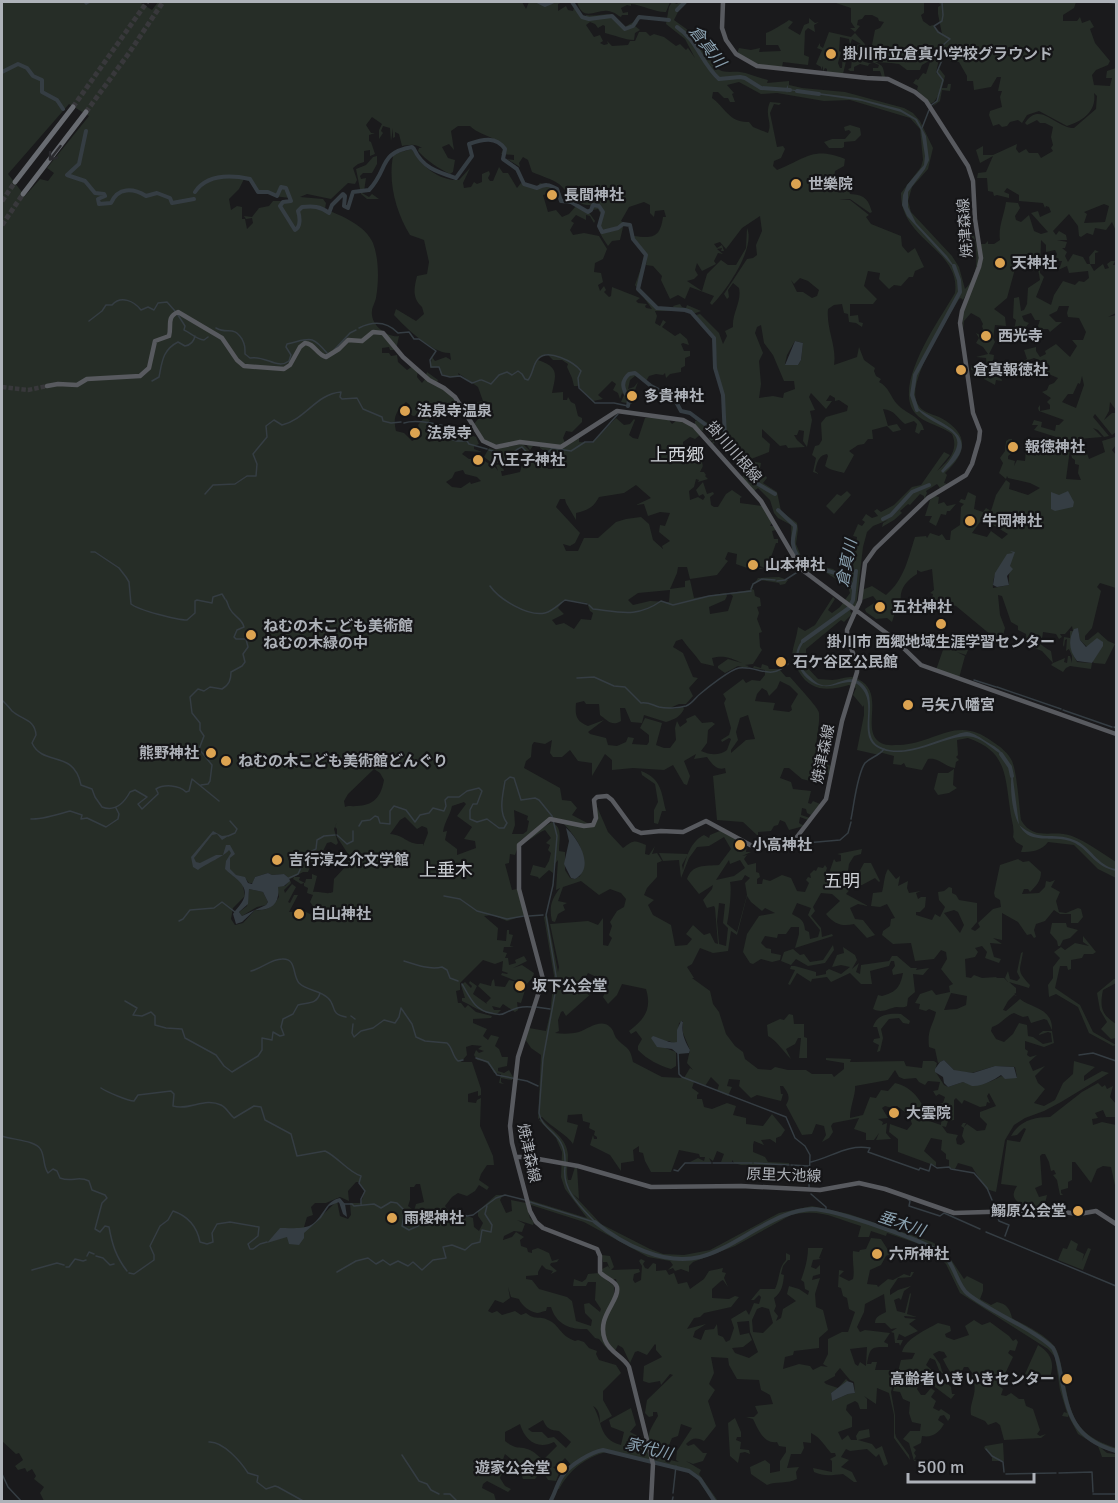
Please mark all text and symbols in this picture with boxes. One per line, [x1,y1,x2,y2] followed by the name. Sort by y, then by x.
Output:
[685,22,731,73] water label: 倉真川
[843,45,1053,63] place label: 掛川市立倉真小学校グラウンド
[824,47,838,61] marker: 掛川市立倉真小学校グラウンド
[48,145,61,161] one-way arrow
[808,175,853,193] place label: 世樂院
[789,177,803,191] marker: 世樂院
[564,186,624,204] place label: 長間神社
[545,188,559,202] marker: 長間神社
[954,197,976,259] street label: 焼津森線
[1012,254,1057,272] place label: 天神社
[993,256,1007,270] marker: 天神社
[998,327,1043,345] place label: 西光寺
[979,329,993,343] marker: 西光寺
[973,361,1048,379] place label: 倉真報徳社
[954,363,968,377] marker: 倉真報徳社
[644,387,704,405] place label: 多貴神社
[625,389,639,403] marker: 多貴神社
[417,402,492,420] place label: 法泉寺温泉
[398,404,412,418] marker: 法泉寺温泉
[703,418,765,486] street label: 掛川川根線
[427,424,472,442] place label: 法泉寺
[408,426,422,440] marker: 法泉寺
[1025,438,1085,456] place label: 報徳神社
[1006,440,1020,454] marker: 報徳神社
[650,444,704,466] district label: 上西郷
[490,451,565,469] place label: 八王子神社
[471,453,485,467] marker: 八王子神社
[982,512,1042,530] place label: 牛岡神社
[963,514,977,528] marker: 牛岡神社
[833,536,862,589] water label: 倉真川
[765,556,825,574] place label: 山本神社
[746,558,760,572] marker: 山本神社
[892,598,952,616] place label: 五社神社
[873,600,887,614] marker: 五社神社
[263,617,413,652] place label: ねむの木こども美術館 ねむの木緑の中
[934,617,948,631] marker: 掛川市 西郷地域生涯学習センター
[244,628,258,642] marker: ねむの木こども美術館 ねむの木緑の中
[827,633,1055,651] place label: 掛川市 西郷地域生涯学習センター
[793,653,898,671] place label: 石ケ谷区公民館
[774,655,788,669] marker: 石ケ谷区公民館
[920,696,995,714] place label: 弓矢八幡宮
[901,698,915,712] marker: 弓矢八幡宮
[808,723,838,785] street label: 焼津森線
[139,744,199,762] place label: 熊野神社
[204,746,218,760] marker: 熊野神社
[238,752,448,770] place label: ねむの木こども美術館どんぐり
[219,754,233,768] marker: ねむの木こども美術館どんぐり
[752,836,812,854] place label: 小高神社
[733,838,747,852] marker: 小高神社
[289,851,409,869] place label: 吉行淳之介文学館
[270,853,284,867] marker: 吉行淳之介文学館
[419,859,473,881] district label: 上垂木
[824,870,860,892] district label: 五明
[311,905,371,923] place label: 白山神社
[292,907,306,921] marker: 白山神社
[532,977,607,995] place label: 坂下公会堂
[513,979,527,993] marker: 坂下公会堂
[906,1104,951,1122] place label: 大雲院
[887,1106,901,1120] marker: 大雲院
[514,1122,544,1184] street label: 焼津森線
[746,1165,822,1185] street label: 原里大池線
[991,1202,1066,1220] place label: 鰯原公会堂
[1071,1204,1085,1218] marker: 鰯原公会堂
[876,1207,930,1242] water label: 垂木川
[404,1209,464,1227] place label: 雨櫻神社
[385,1211,399,1225] marker: 雨櫻神社
[889,1245,949,1263] place label: 六所神社
[870,1247,884,1261] marker: 六所神社
[890,1370,1055,1388] place label: 高齢者いきいきセンター
[1060,1372,1074,1386] marker: 高齢者いきいきセンター
[623,1433,676,1465] water label: 家代川
[908,1446,1034,1484] scale bar
[917,1456,964,1478] text: 500 m
[475,1459,550,1477] place label: 遊家公会堂
[555,1461,569,1475] marker: 遊家公会堂

